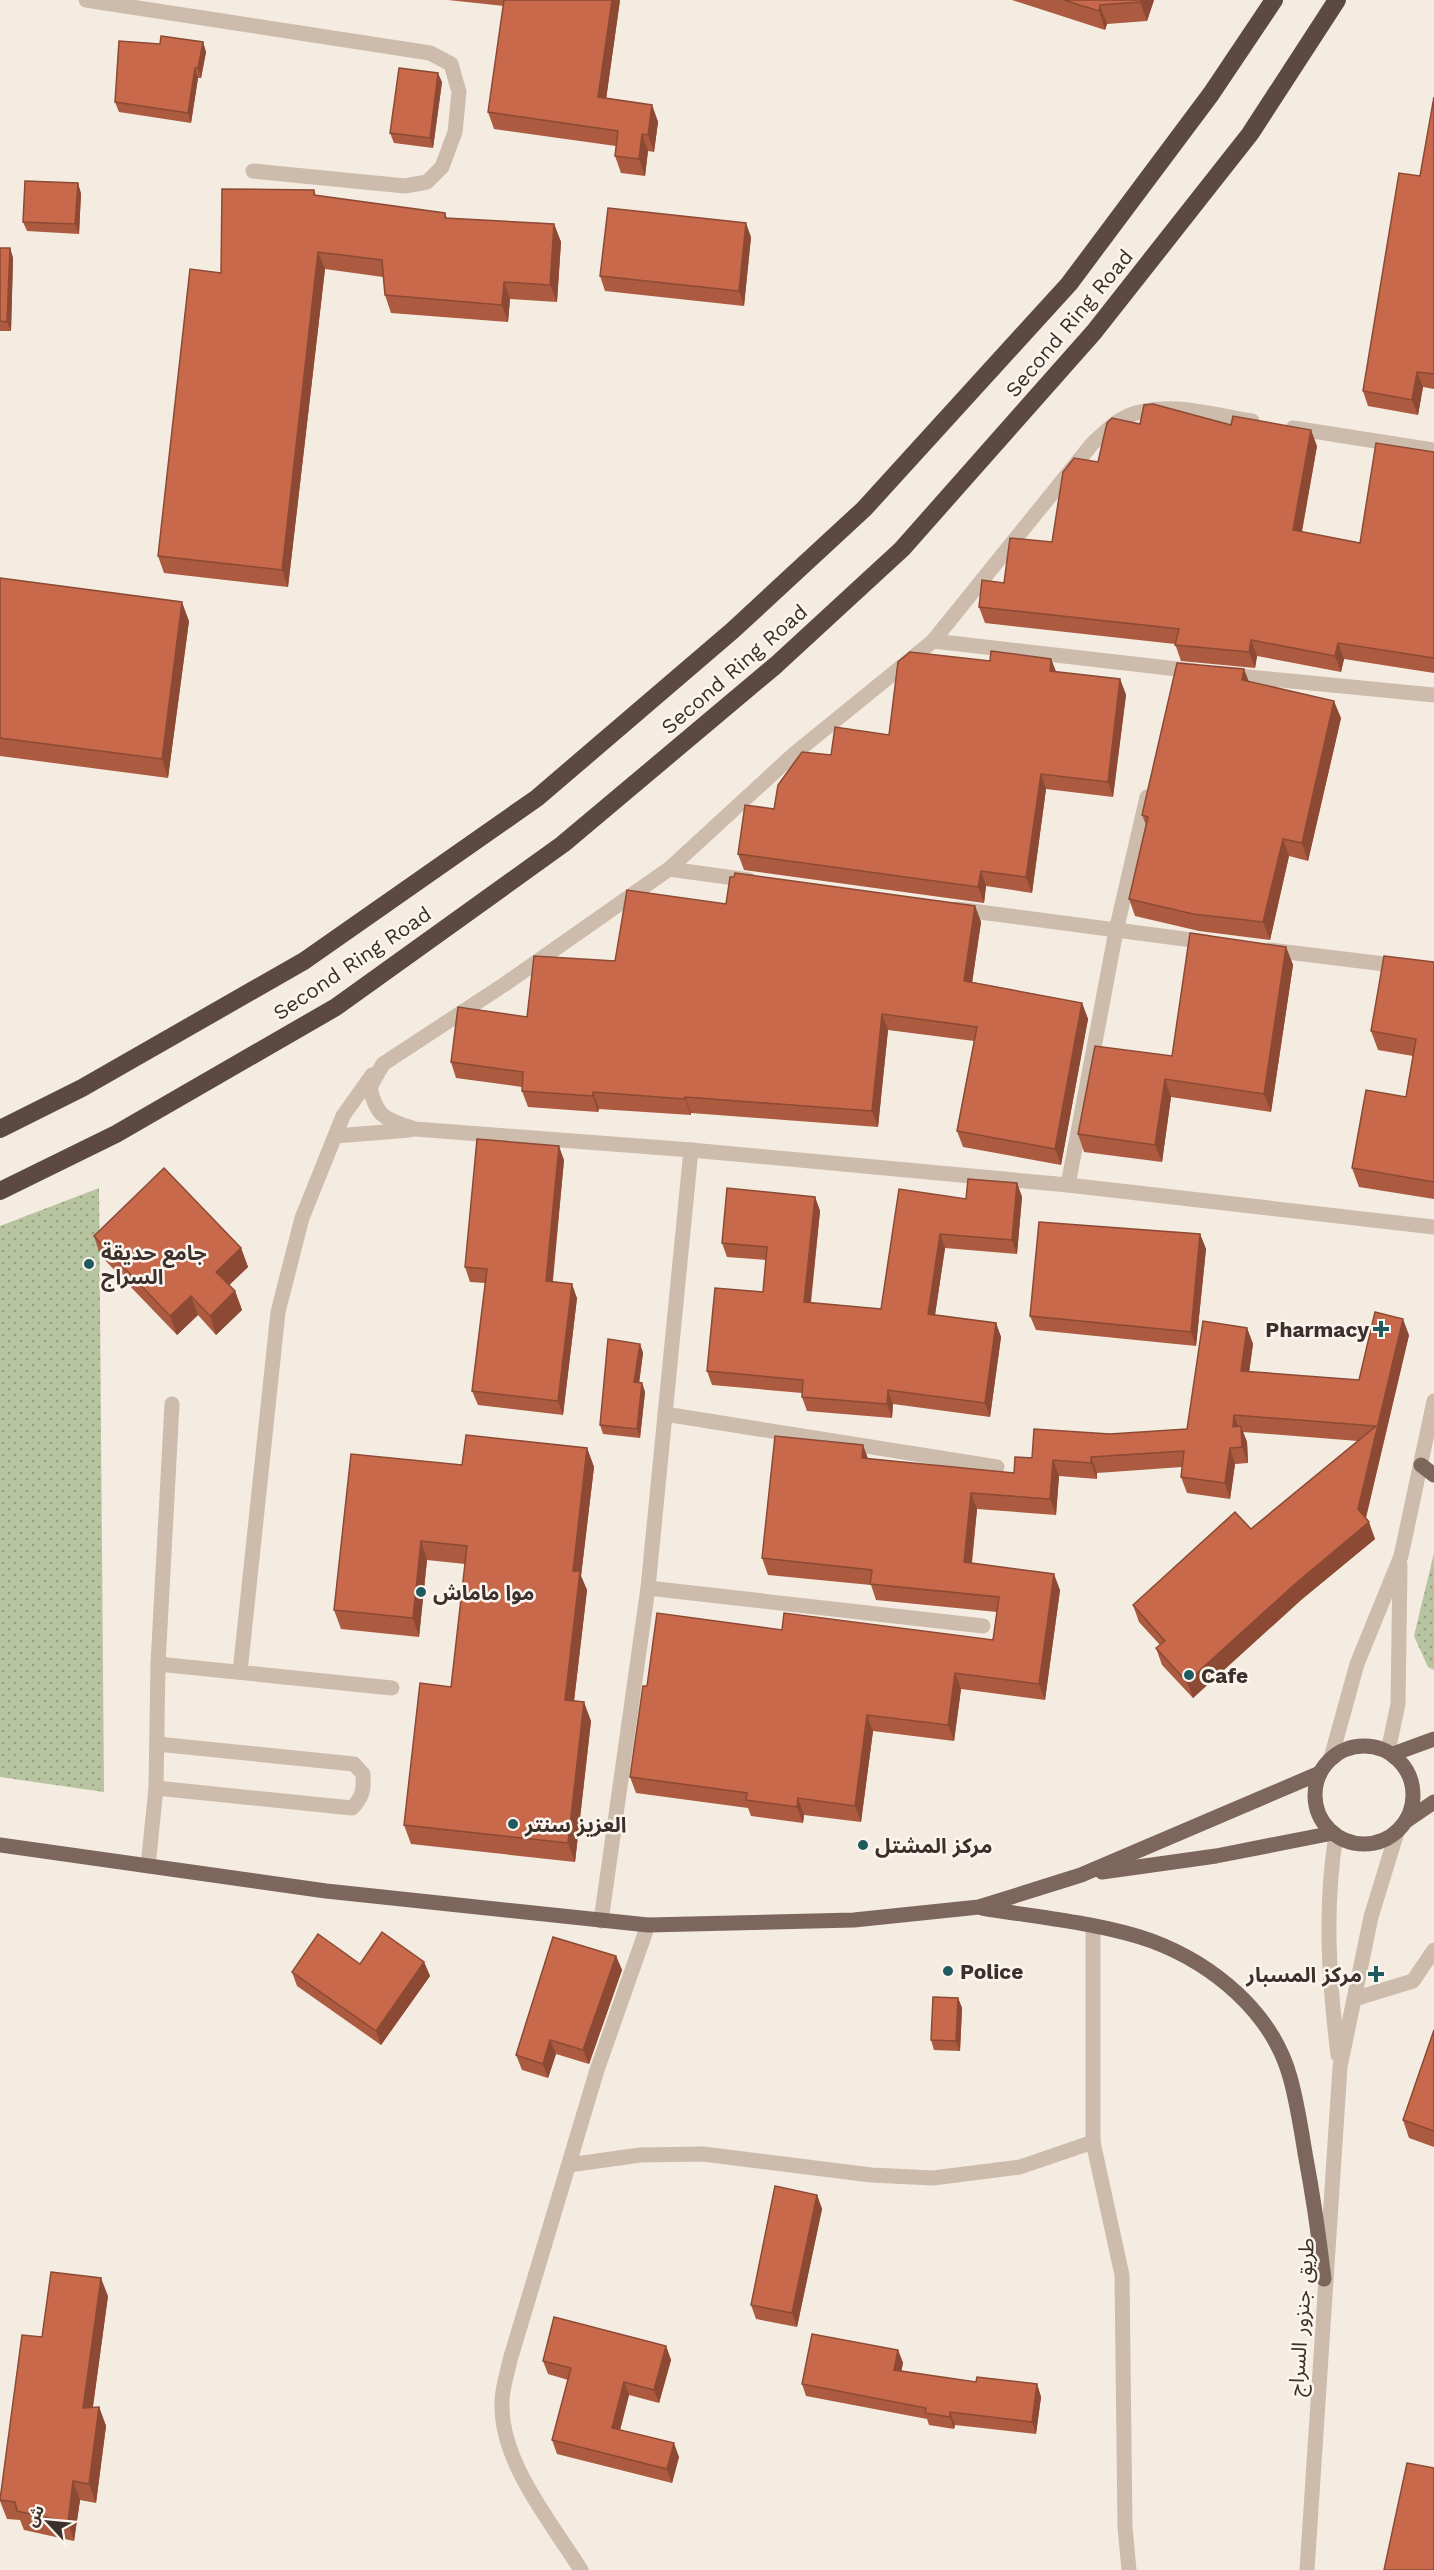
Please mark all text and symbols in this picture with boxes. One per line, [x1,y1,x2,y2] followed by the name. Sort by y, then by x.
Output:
[1000,244,1138,402] street label: Second Ring Road
[656,599,812,739] street label: Second Ring Road
[268,901,436,1025] street label: Second Ring Road
[101,1240,207,1292] place label: جامع حديقة السراج
[82,1257,96,1271] marker: جامع حديقة السراج
[1265,1317,1369,1342] place label: Pharmacy
[1374,1322,1388,1336] marker: Pharmacy
[433,1580,535,1605] place label: موا ماماش
[414,1585,428,1599] marker: موا ماماش
[1201,1663,1248,1688] place label: Cafe
[1182,1668,1196,1682] marker: Cafe
[524,1812,626,1837] place label: العزيز سنتر
[506,1817,520,1831] marker: العزيز سنتر
[875,1833,993,1858] place label: مركز المشتل
[856,1838,870,1852] marker: مركز المشتل
[960,1959,1023,1984] place label: Police
[1245,1962,1362,1987] place label: مركز المسبار
[941,1964,955,1978] marker: Police
[1367,1965,1385,1983] marker: مركز المسبار
[1283,2237,1322,2397] street label: طريق جنزور السراج
[18,2492,78,2552] north arrow
[22,2502,48,2530] text: ش

